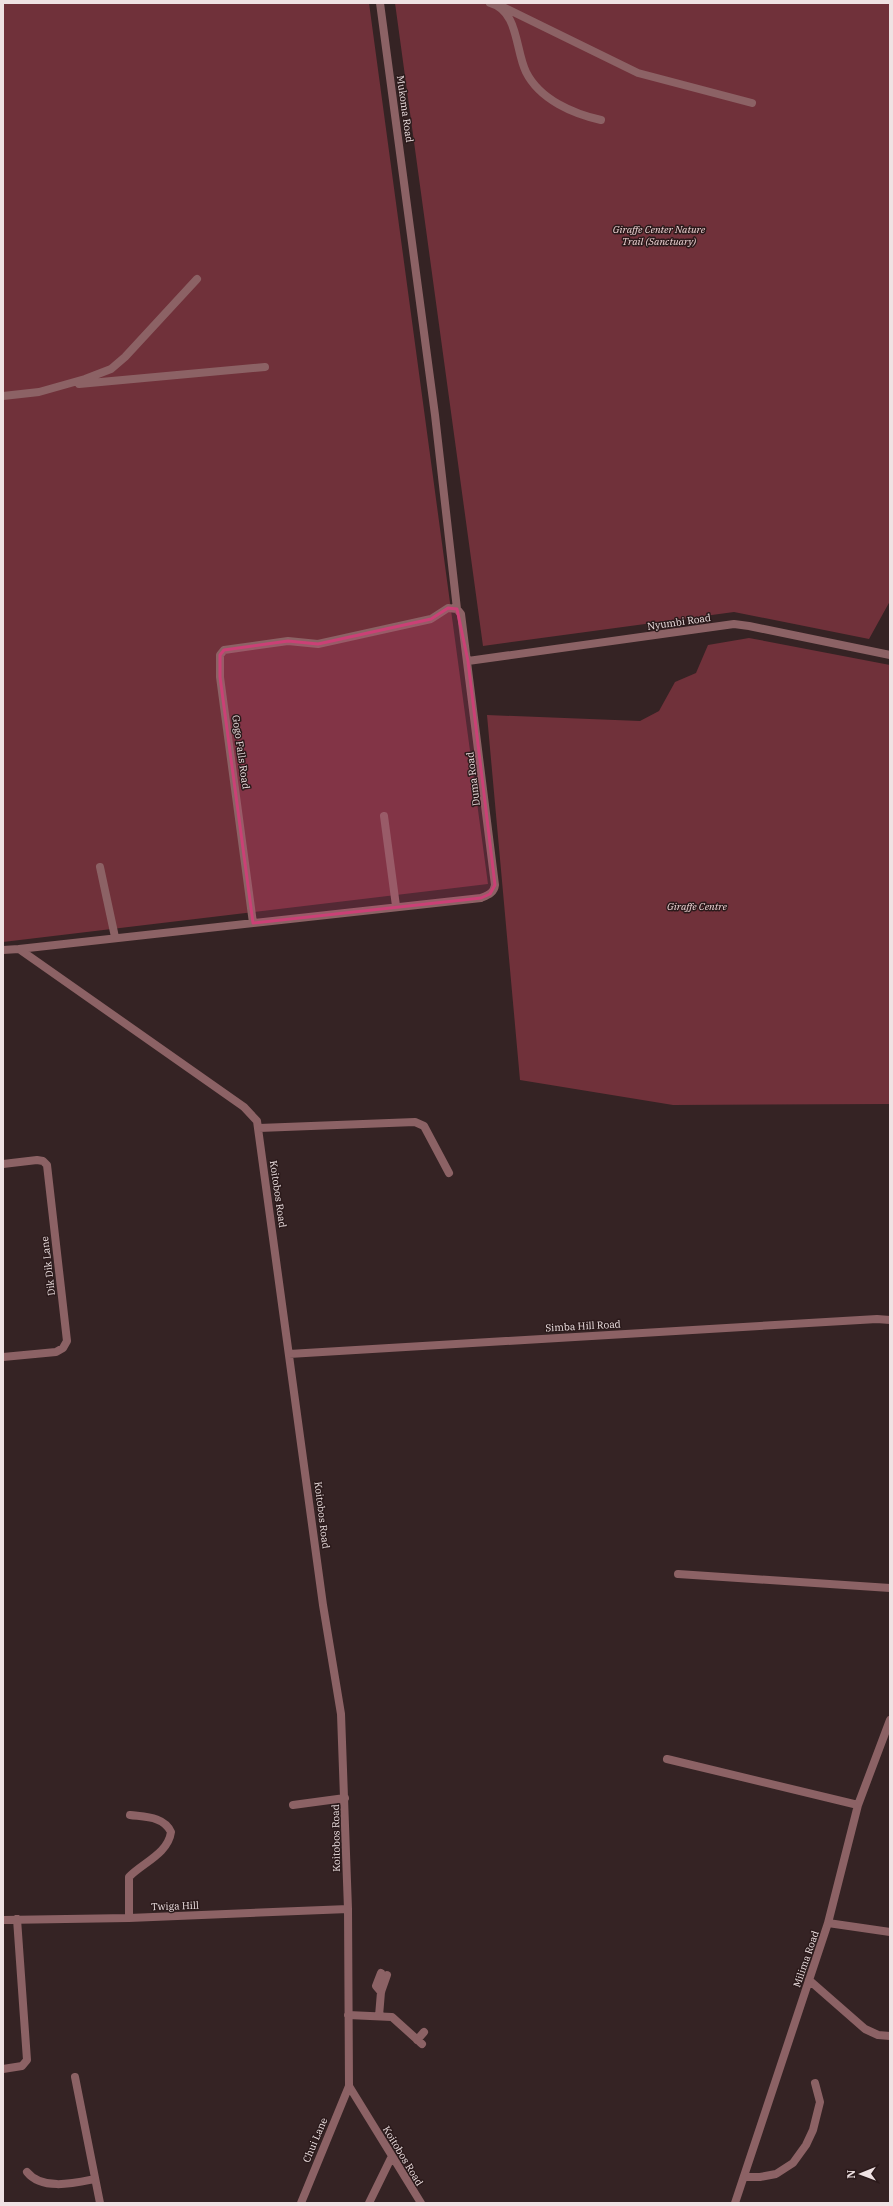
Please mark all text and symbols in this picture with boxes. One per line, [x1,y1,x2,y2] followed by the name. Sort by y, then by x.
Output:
[394,75,416,143] street label: Mukoma Road
[613,223,706,248] park label: Giraffe Center Nature Trail (Sanctuary)
[646,611,712,633] street label: Nyumbi Road
[229,714,253,790] street label: Gogo Falls Road
[463,751,483,807] street label: Duma Road
[667,900,728,913] park label: Giraffe Centre
[267,1160,289,1228] street label: Koitobos Road
[38,1235,58,1297] street label: Dik Dik Lane
[545,1318,621,1334] street label: Simba Hill Road
[311,1481,333,1549] street label: Koitobos Road
[329,1804,343,1872] street label: Koitobos Road
[151,1899,199,1913] street label: Twiga Hill
[790,1929,822,1989] street label: Milima Road
[300,2116,330,2164] street label: Chui Lane
[380,2124,426,2188] street label: Koitobos Road
[841,2154,881,2194] north arrow
[844,2169,858,2179] text: N

